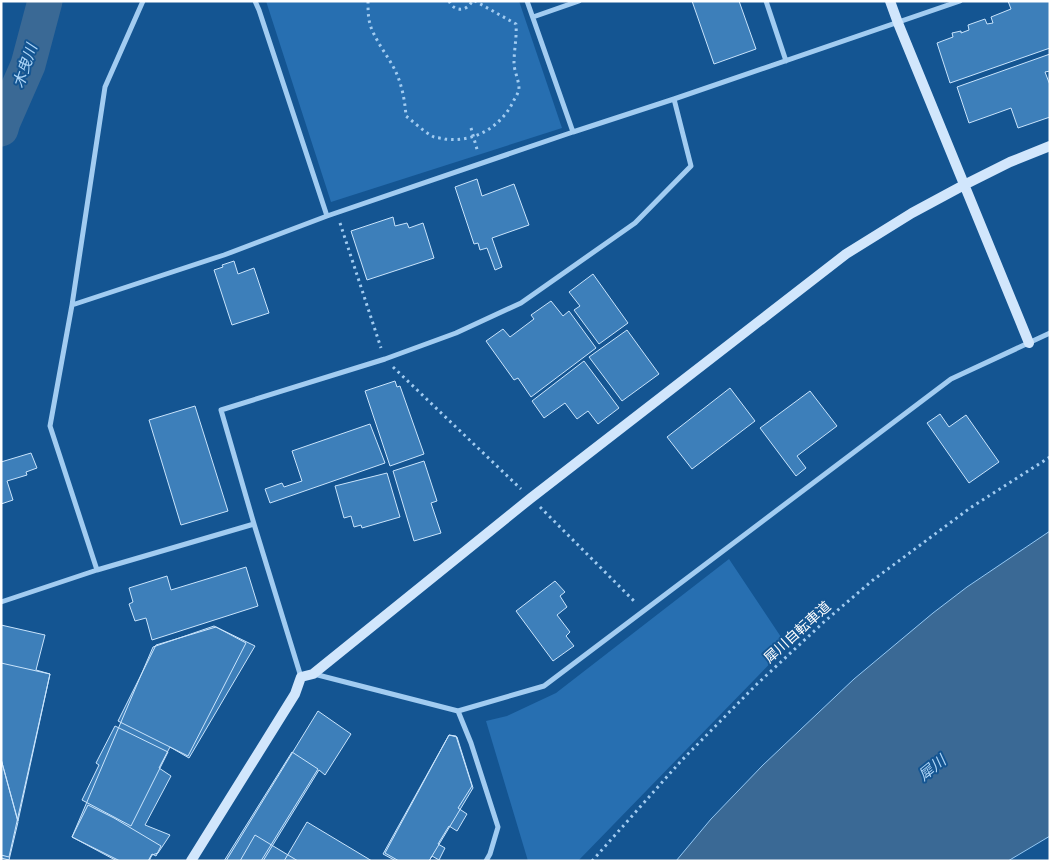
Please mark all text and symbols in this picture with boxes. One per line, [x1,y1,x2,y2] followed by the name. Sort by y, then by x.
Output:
[9,40,41,90] water label: 木曳川
[760,598,834,666] street label: 犀川自転車道
[915,750,950,784] water label: 犀川

